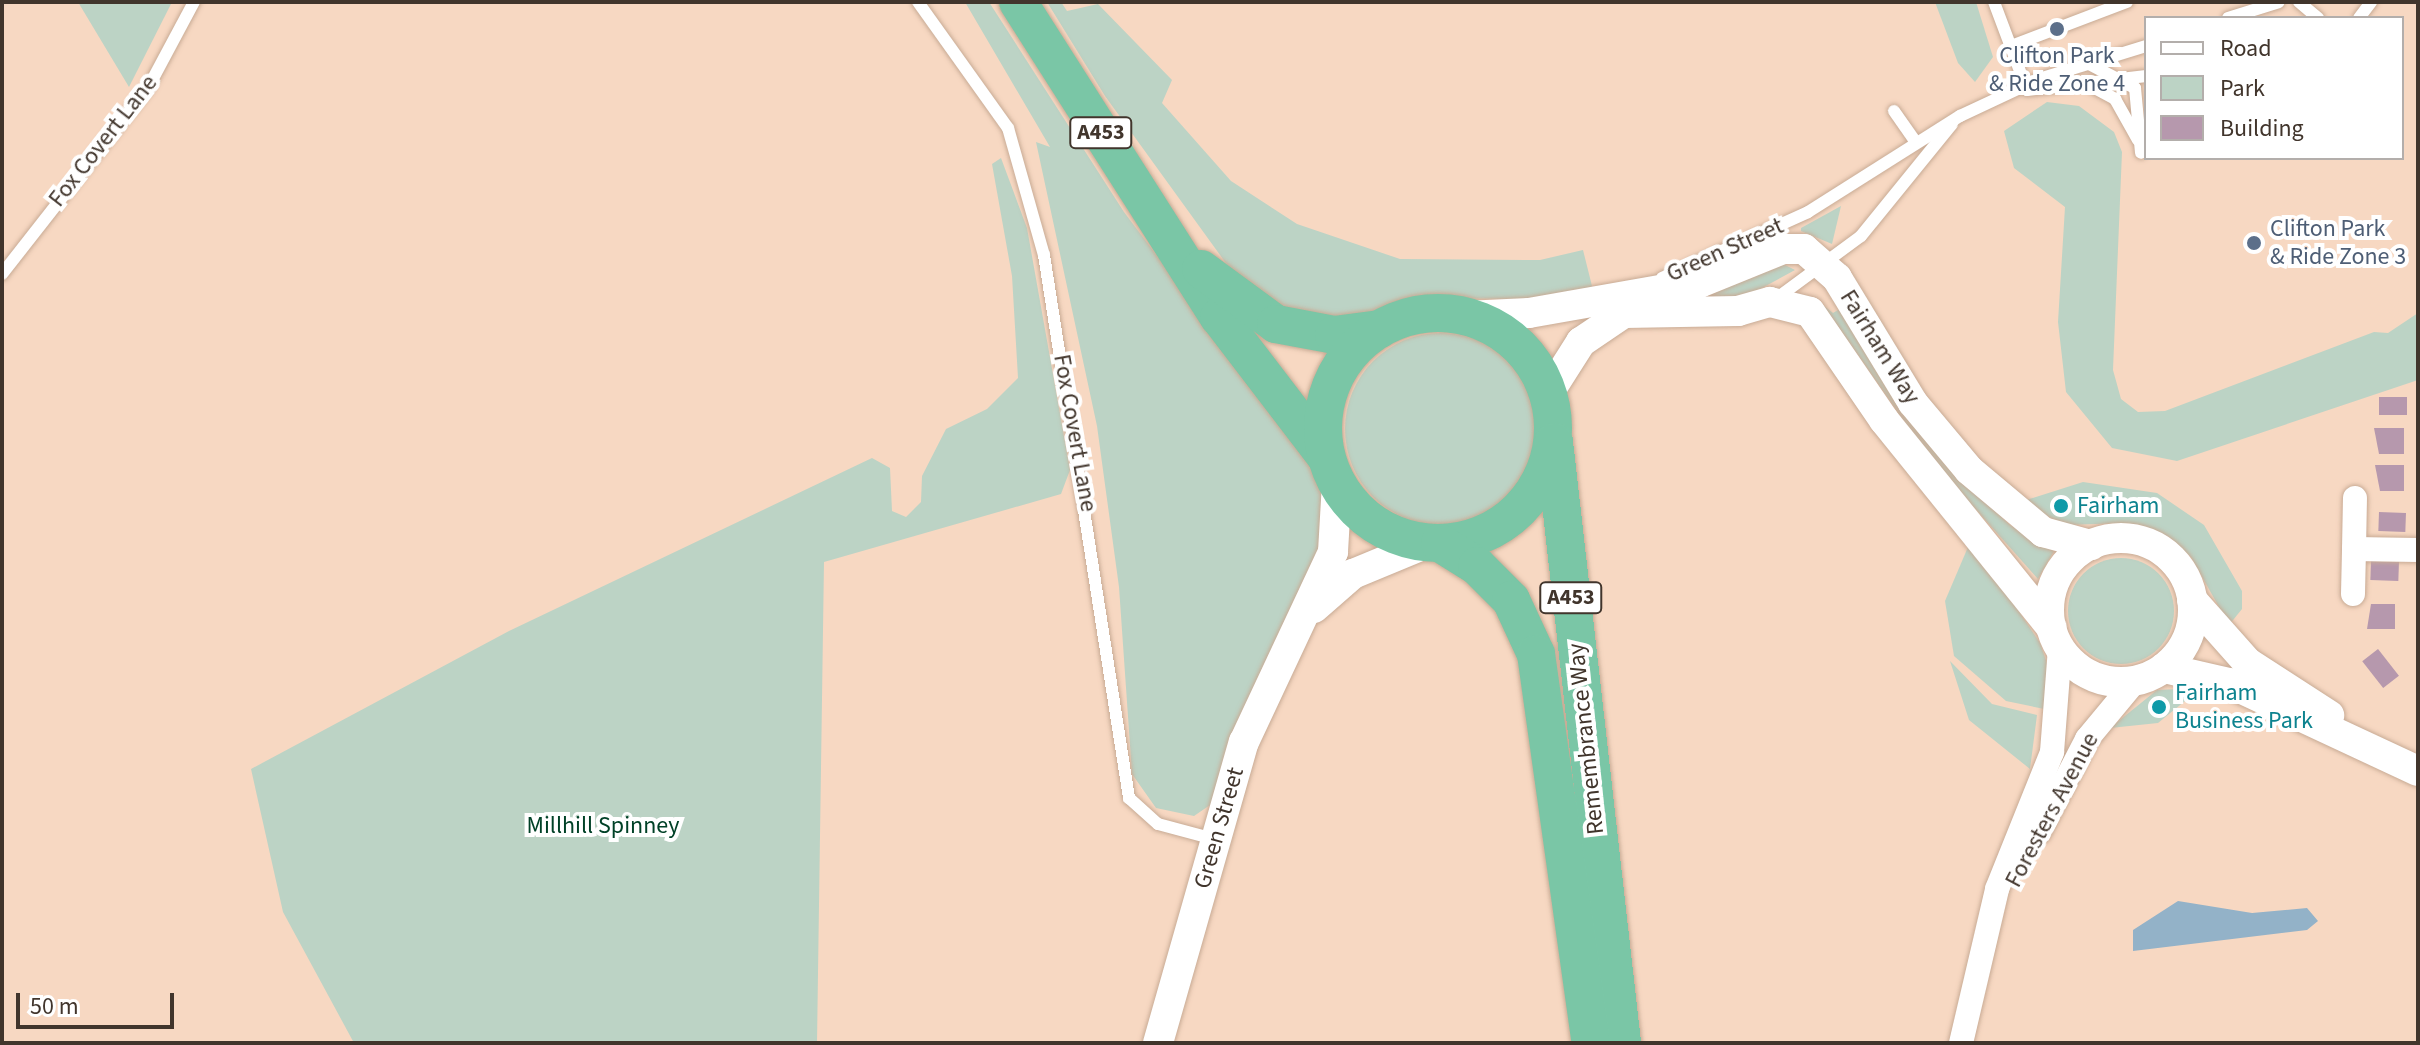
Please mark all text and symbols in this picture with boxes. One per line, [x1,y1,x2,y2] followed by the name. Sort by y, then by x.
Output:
[2144,16,2404,160] legend
[2048,20,2066,38] marker: Clifton Park & Ride Zone 4
[2220,31,2272,66] text: Road
[1989,42,2125,98] place label: Clifton Park & Ride Zone 4
[43,69,163,213] street label: Fox Covert Lane
[2220,71,2265,106] text: Park
[2220,111,2304,146] text: Building
[1069,115,1133,151] road number: A453
[1662,211,1788,289] street label: Green Street
[2270,215,2406,271] place label: Clifton Park & Ride Zone 3
[2245,234,2263,252] marker: Clifton Park & Ride Zone 3
[1834,285,1926,409] street label: Fairham Way
[1047,352,1103,514] street label: Fox Covert Lane
[2077,492,2159,520] place label: Fairham
[2052,497,2070,515] marker: Fairham
[1539,580,1603,616] road number: A453
[1562,642,1610,836] street label: Remembrance Way
[2175,679,2313,735] place label: Fairham Business Park
[2150,698,2168,716] marker: Fairham Business Park
[1999,728,2105,892] street label: Foresters Avenue
[1188,764,1250,892] street label: Green Street
[526,812,680,840] park label: Millhill Spinney
[20,977,178,1027] scale bar
[30,989,79,1024] text: 50 m

